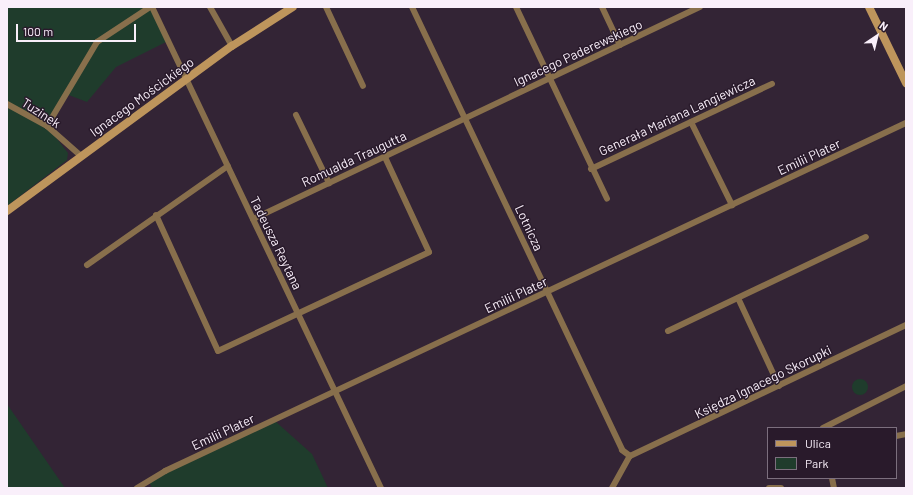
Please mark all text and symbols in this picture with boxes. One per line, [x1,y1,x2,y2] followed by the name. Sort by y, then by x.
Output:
[18,16,138,42] scale bar
[511,16,645,90] street label: Ignacego Paderewskiego
[857,16,897,56] north arrow
[877,18,891,33] text: N
[23,24,53,38] text: 100 m
[87,54,197,140] street label: Ignacego Mościckiego
[596,73,758,159] street label: Generała Mariana Langiewicza
[19,95,63,131] street label: Tuzinek
[299,128,409,190] street label: Romualda Traugutta
[775,136,843,178] street label: Emilii Plater
[247,194,305,292] street label: Tadeusza Reytana
[512,203,546,253] street label: Lotnicza
[482,274,550,316] street label: Emilii Plater
[692,342,834,422] street label: Księdza Ignacego Skorupki
[189,411,257,453] street label: Emilii Plater
[767,427,897,479] legend
[805,436,831,450] text: Ulica
[805,456,829,470] text: Park

